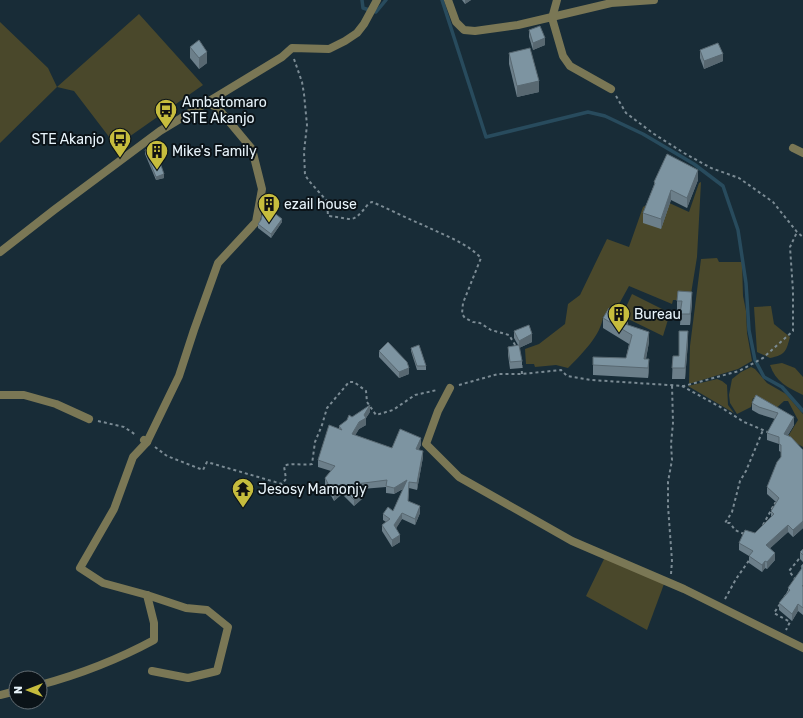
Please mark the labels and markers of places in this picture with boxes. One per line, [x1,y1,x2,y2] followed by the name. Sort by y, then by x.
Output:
[182,94,267,127] place label: Ambatomaro STE Akanjo
[153,97,179,130] bus stop icon: Ambatomaro STE Akanjo
[107,126,133,159] bus stop icon: STE Akanjo
[31,131,104,148] place label: STE Akanjo
[144,138,170,171] building icon: Mike's Family
[172,143,257,160] place label: Mike's Family
[256,191,282,224] building icon: ezail house
[284,196,357,213] place label: ezail house
[606,301,632,334] building icon: Bureau
[634,306,681,323] place label: Bureau
[230,476,256,509] temple icon: Jesosy Mamonjy
[258,481,367,498] place label: Jesosy Mamonjy

